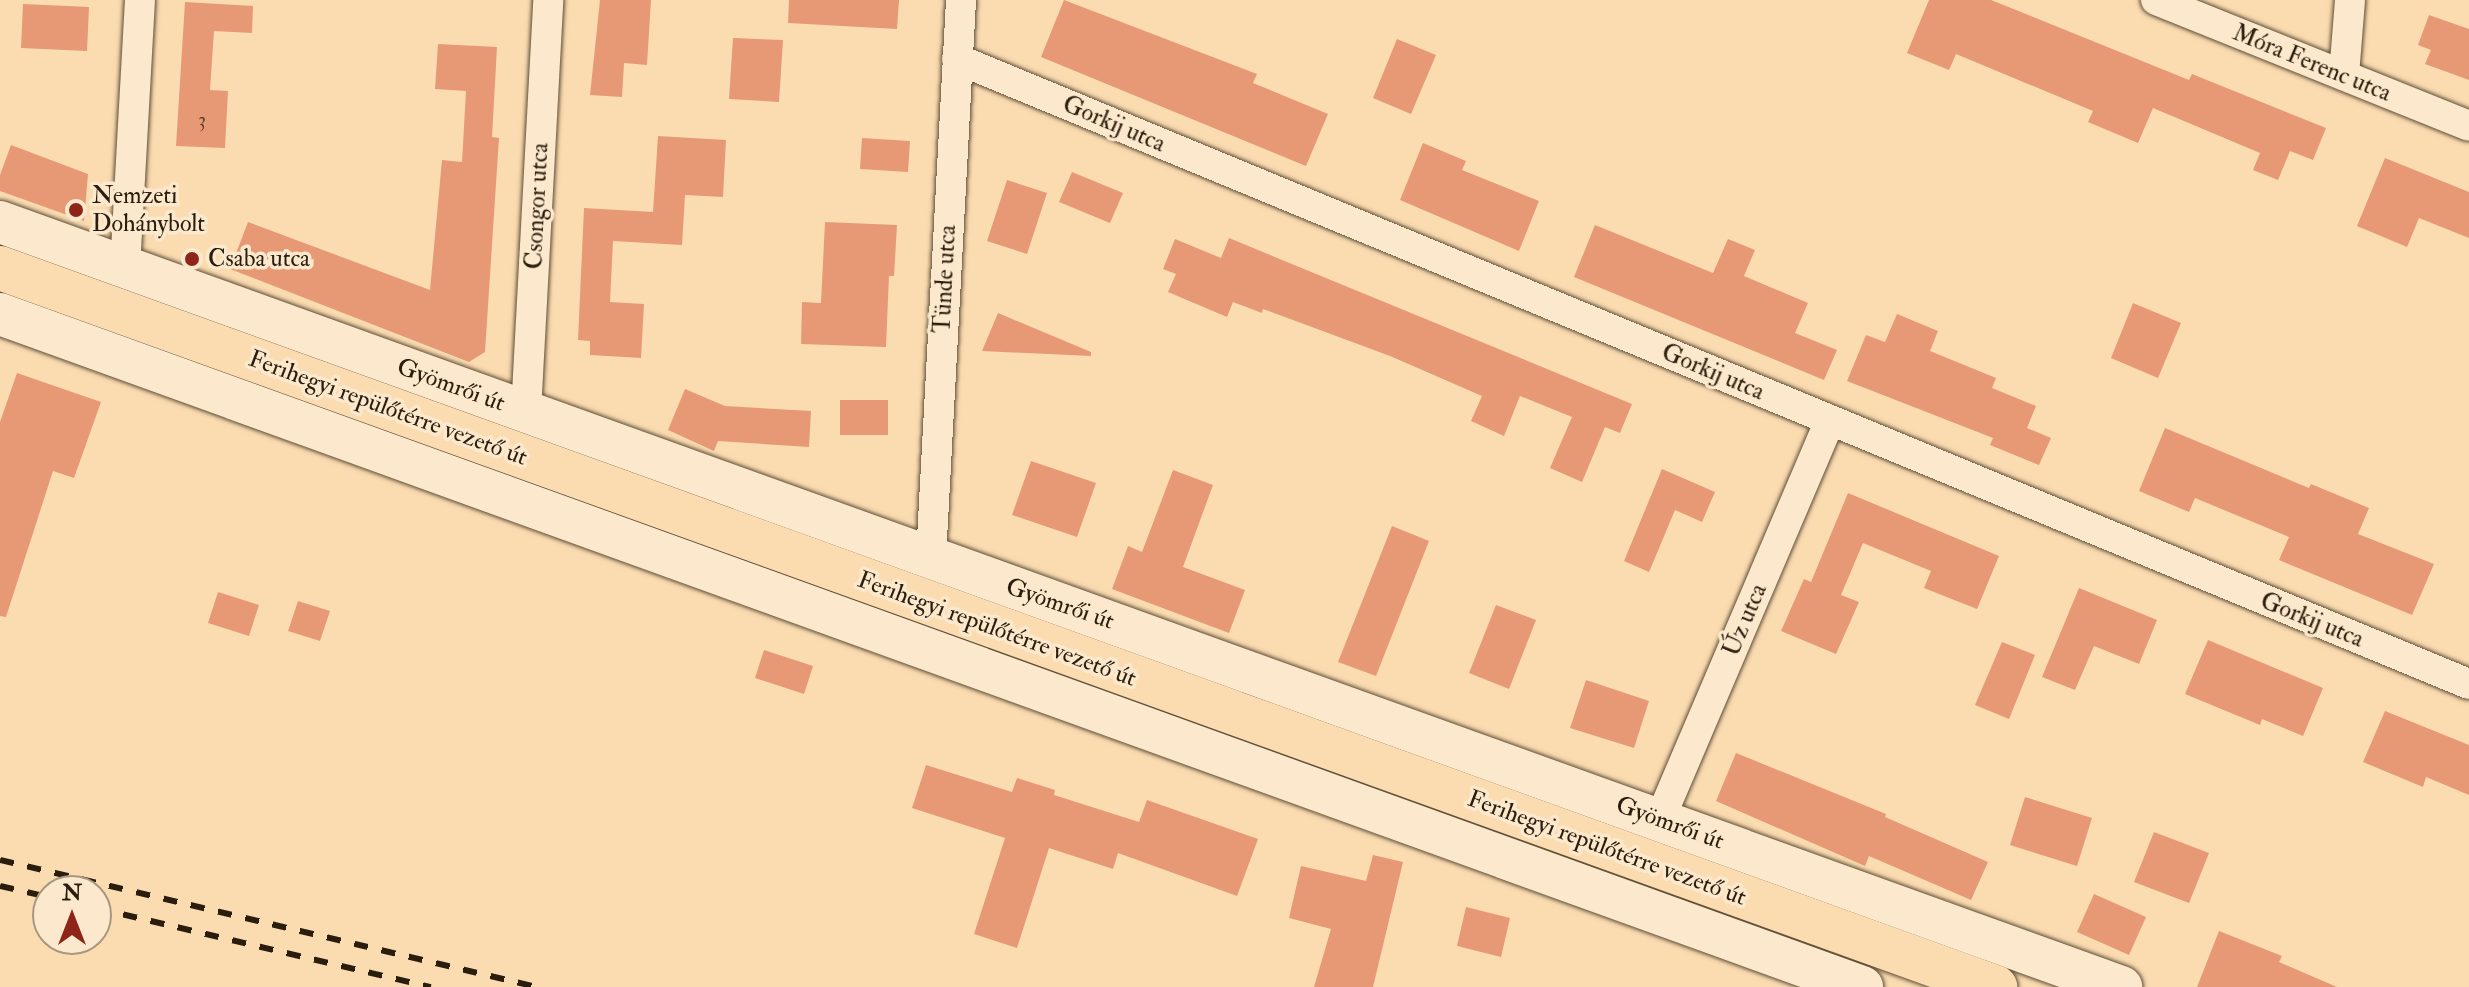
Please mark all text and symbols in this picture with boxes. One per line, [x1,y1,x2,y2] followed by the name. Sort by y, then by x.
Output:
[2229,18,2395,108] street label: Móra Ferenc utca
[1058,90,1170,158] street label: Gorkij utca
[198,107,206,131] house number: 3
[519,142,555,270] street label: Csongor utca
[92,182,205,238] place label: Nemzeti Dohánybolt
[67,201,85,219] marker: Nemzeti Dohánybolt
[928,224,962,334] street label: Tünde utca
[208,245,310,273] place label: Csaba utca
[183,250,201,268] marker: Csaba utca
[1657,338,1769,406] street label: Gorkij utca
[245,344,531,472] street label: Ferihegyi repülőtérre vezető út
[393,352,509,418] street label: Gyömrői út
[854,565,1140,693] street label: Ferihegyi repülőtérre vezető út
[1002,572,1118,636] street label: Gyömrői út
[1717,579,1773,661] street label: Úz utca
[2256,586,2368,654] street label: Gorkij utca
[1464,784,1750,912] street label: Ferihegyi repülőtérre vezető út
[1612,790,1728,856] street label: Gyömrői út
[32,875,112,955] north arrow
[62,879,82,907] text: N

